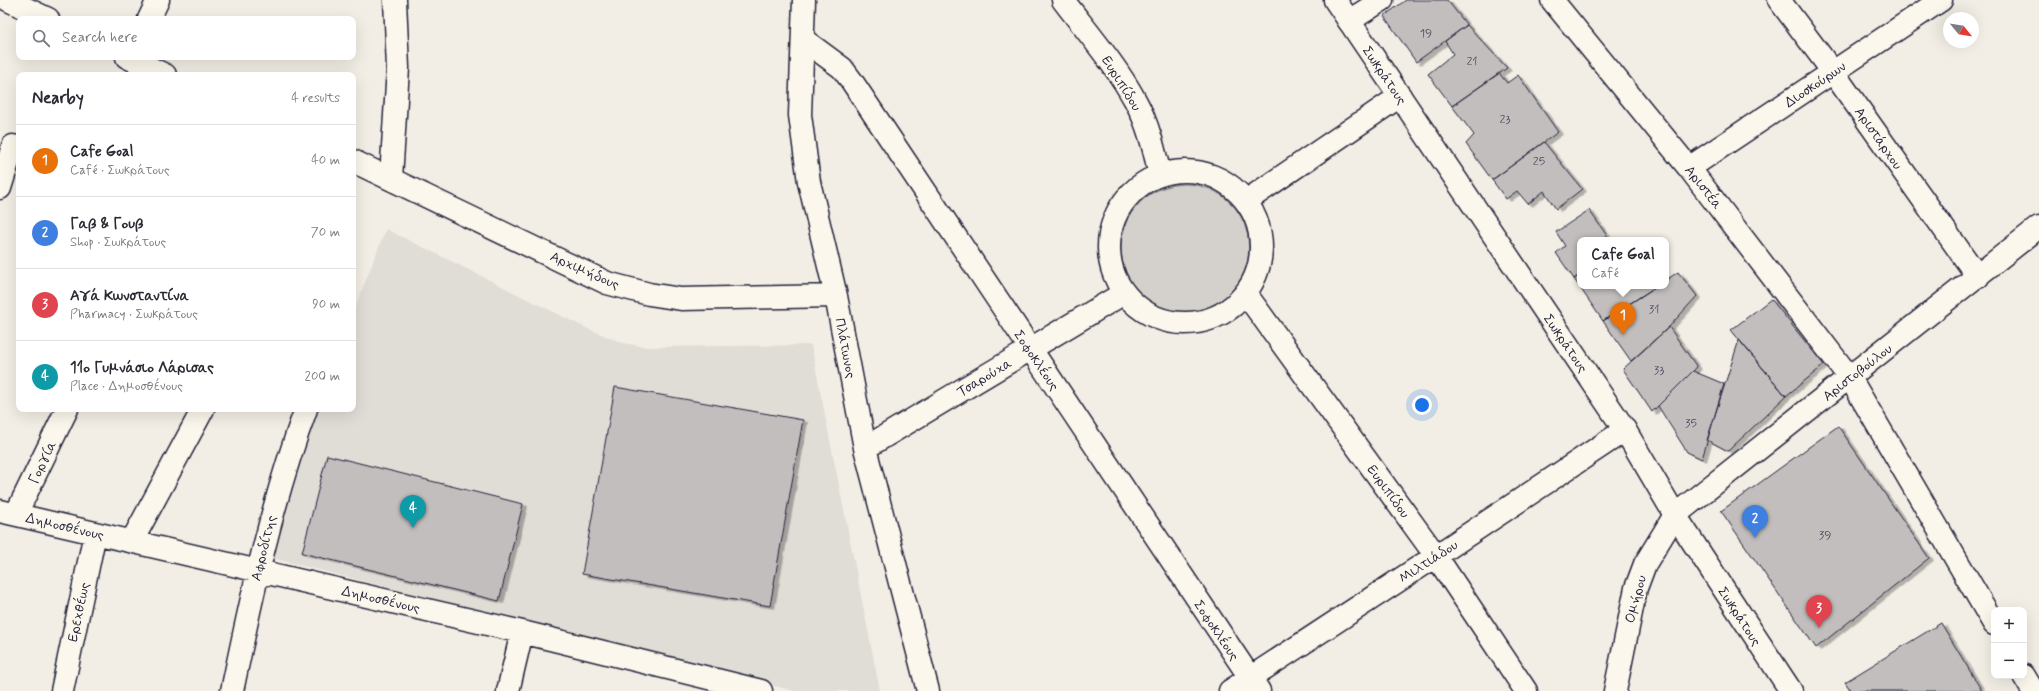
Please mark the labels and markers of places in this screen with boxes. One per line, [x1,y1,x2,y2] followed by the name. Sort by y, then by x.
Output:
[1610,302,1636,335] pin: 1
[400,495,426,528] pin: 4
[1742,505,1768,538] pin: 2
[1806,595,1832,628] pin: 3

